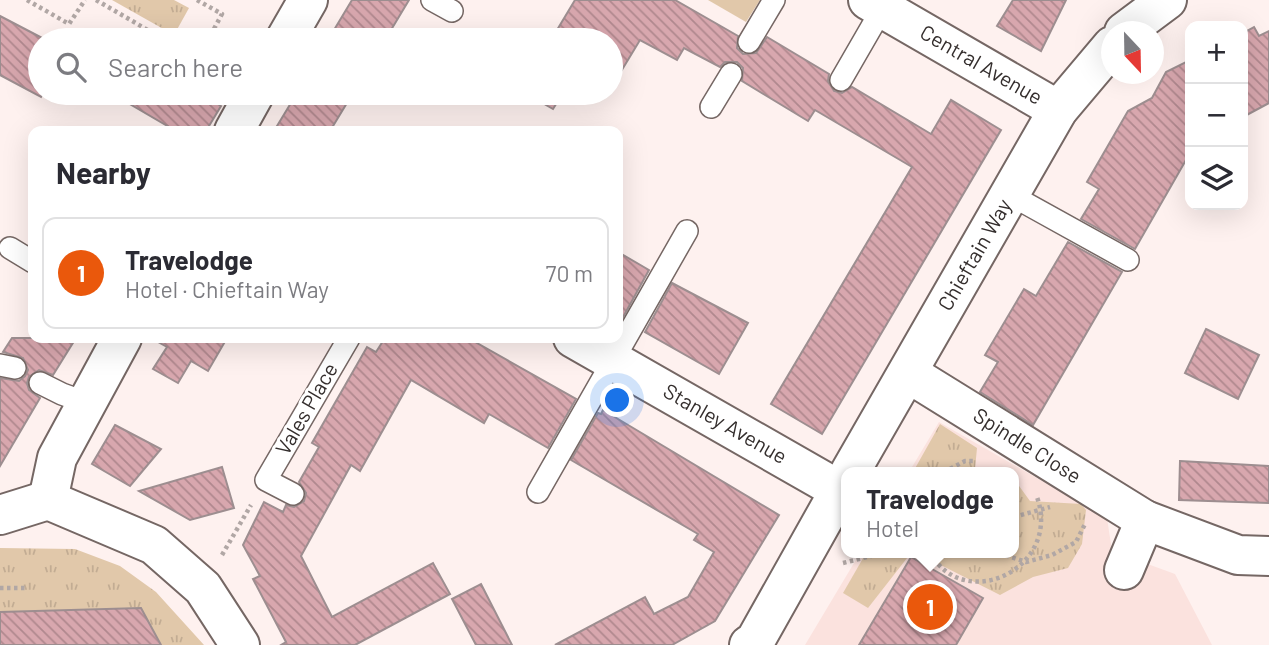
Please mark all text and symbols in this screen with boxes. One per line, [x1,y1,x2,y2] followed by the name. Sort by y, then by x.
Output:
[916,19,1047,109] street label: Central Avenue
[1101,21,1164,84] north arrow
[1185,21,1248,210] map controls
[1185,21,1248,84] button: +
[28,28,623,105] search box
[52,48,90,86] icon: search
[108,51,243,82] text: Search here
[1185,84,1248,147] button: −
[1185,147,1248,210] button: layers
[56,154,151,190] text: Nearby
[932,194,1016,315] street label: Chieftain Way
[125,244,253,275] text: Travelodge
[77,259,85,287] text: 1
[546,259,593,287] text: 70 m
[125,275,329,303] text: Hotel · Chieftain Way
[269,358,342,459] street label: Vales Place
[660,377,792,468] street label: Stanley Avenue
[600,383,634,417] your location
[969,402,1086,488] street label: Spindle Close
[841,467,1019,558] popup
[866,483,994,514] text: Travelodge
[866,514,919,542] text: Hotel
[907,581,953,633] pin: 1

